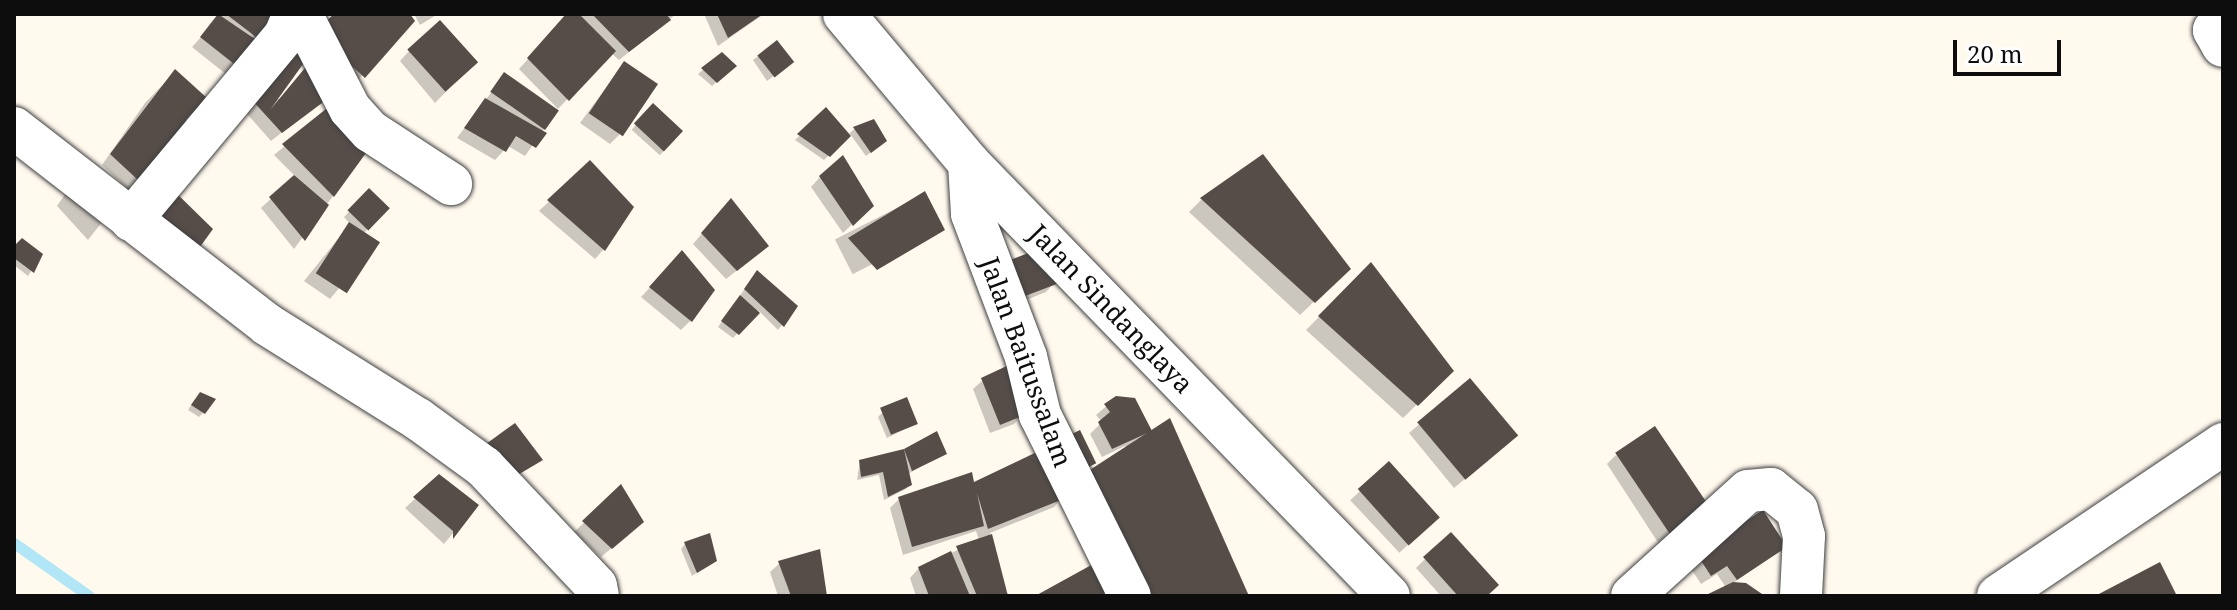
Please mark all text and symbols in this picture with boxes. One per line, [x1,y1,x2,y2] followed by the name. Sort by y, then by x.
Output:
[1957,24,2065,74] scale bar
[1967,37,2023,70] text: 20 m
[1023,218,1199,400] street label: Jalan Sindanglaya
[974,253,1078,471] street label: Jalan Baitussalam

